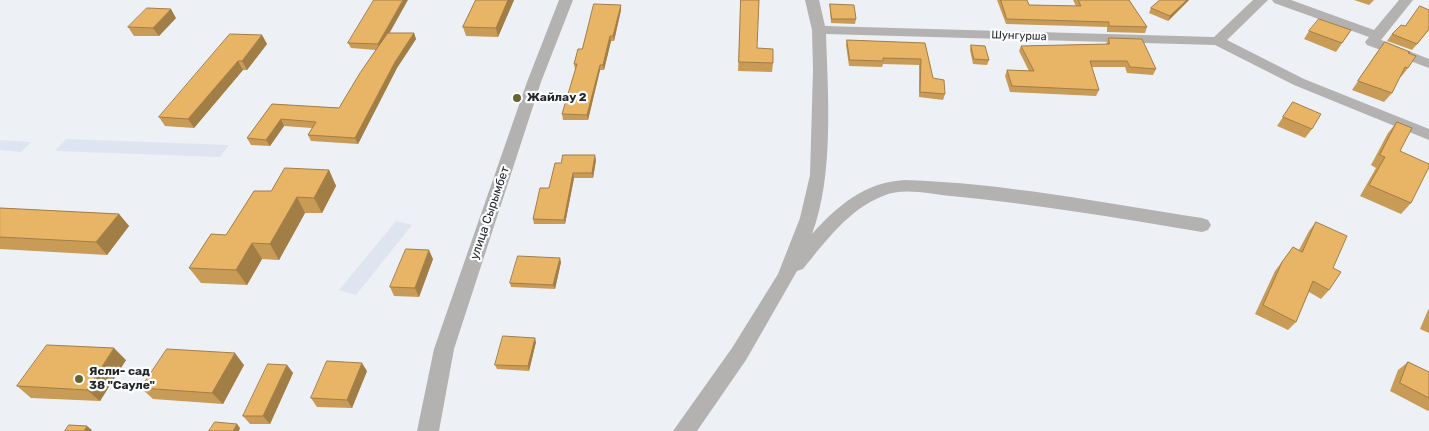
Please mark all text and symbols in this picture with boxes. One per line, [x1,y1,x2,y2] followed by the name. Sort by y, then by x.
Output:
[991,28,1047,44] street label: Шунгурша
[527,91,587,105] place label: Жайлау 2
[511,92,523,104] marker: Жайлау 2
[467,165,513,261] street label: улица Сырымбет
[89,365,155,393] place label: Ясли- сад 38 "Сауле"
[73,373,85,385] marker: Ясли- сад 38 "Сауле"

